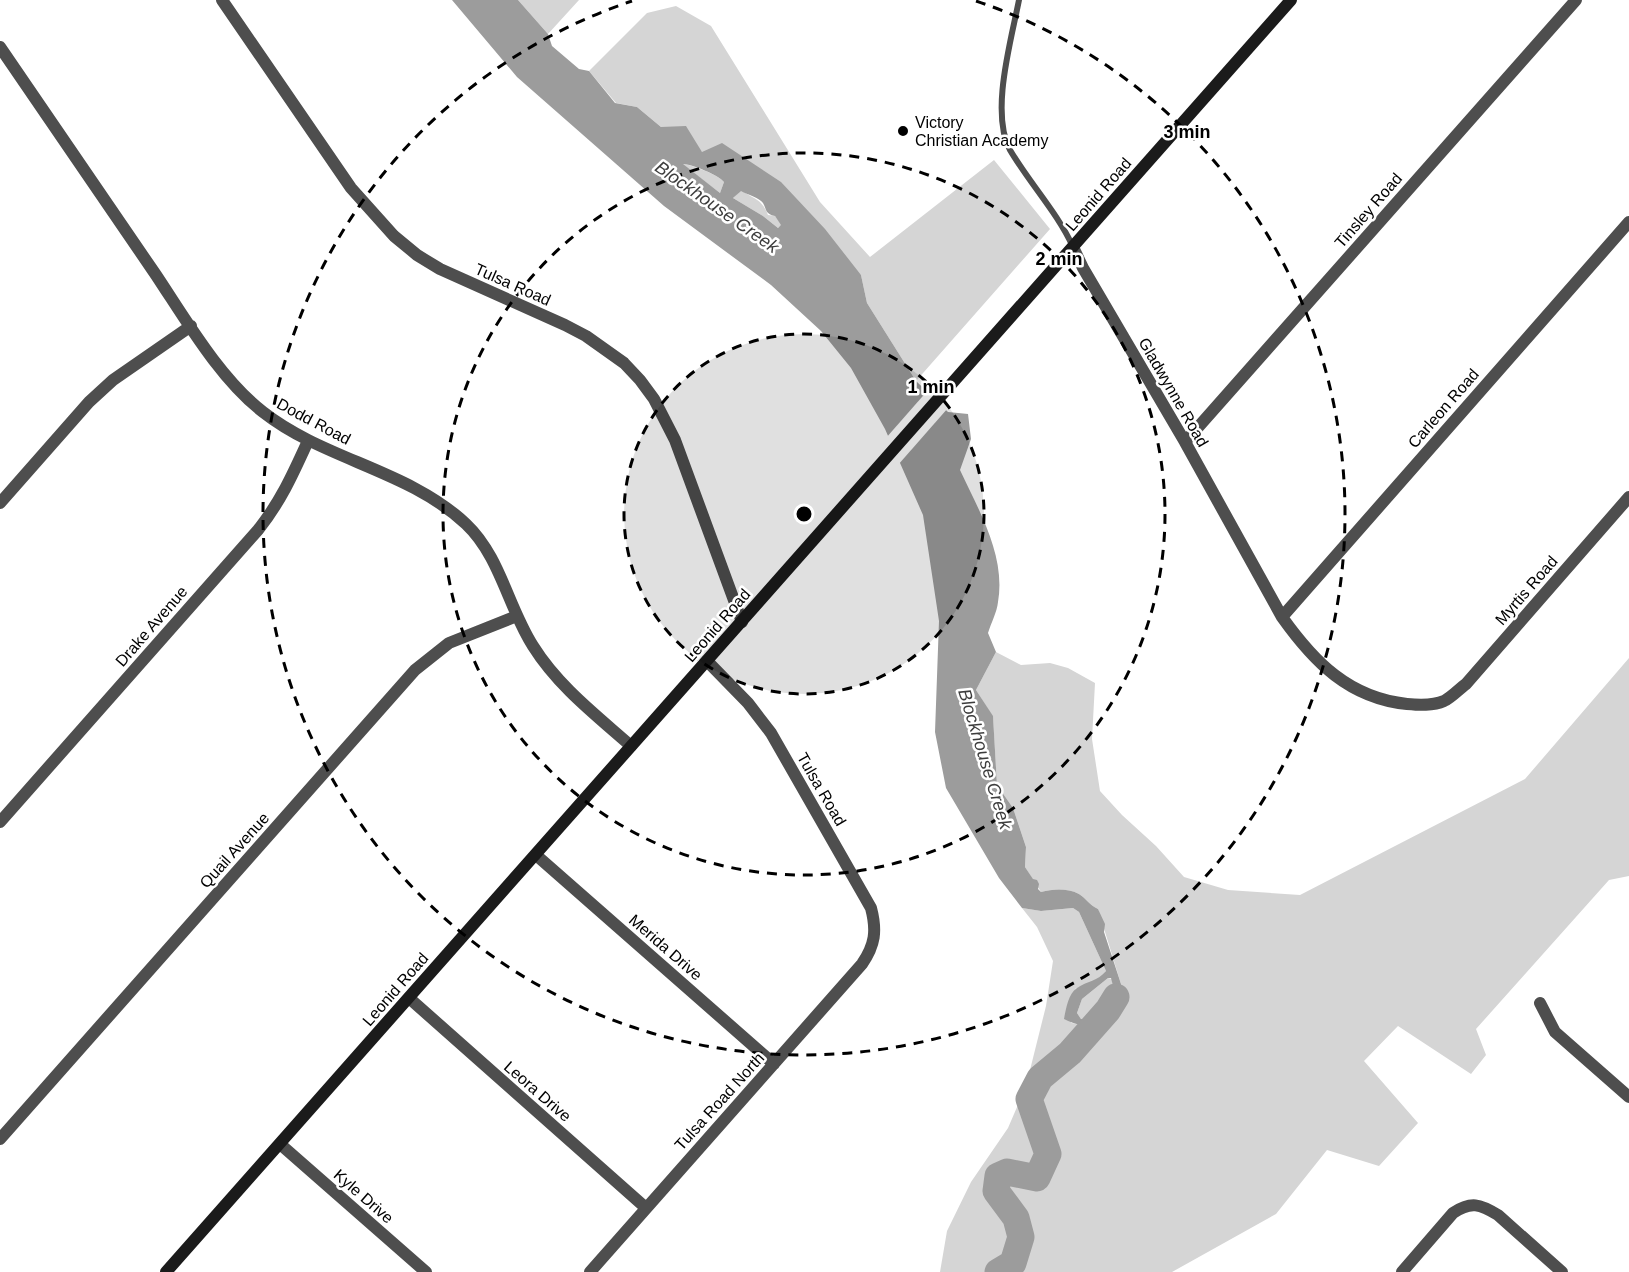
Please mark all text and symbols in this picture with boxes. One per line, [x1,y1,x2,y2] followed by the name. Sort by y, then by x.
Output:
[915,114,1048,149] place label: Victory Christian Academy
[1163,122,1211,142] text: 3 min
[896,124,910,138] marker: Victory Christian Academy
[1062,155,1135,234] street label: Leonid Road
[651,157,783,258] water label: Blockhouse Creek
[1332,170,1405,251] street label: Tinsley Road
[1035,249,1083,269] text: 2 min
[472,260,553,309] street label: Tulsa Road
[1136,335,1212,450] street label: Gladwynne Road
[1405,365,1482,451] street label: Carleon Road
[907,377,955,397] text: 1 min
[274,395,353,448] street label: Dodd Road
[794,504,814,524] centre of rings
[1492,553,1561,628] street label: Myrtis Road
[112,583,191,670] street label: Drake Avenue
[681,586,754,665] street label: Leonid Road
[954,686,1016,833] water label: Blockhouse Creek
[794,750,849,829] street label: Tulsa Road
[196,809,273,891] street label: Quail Avenue
[626,911,706,984] street label: Merida Drive
[359,950,432,1029] street label: Leonid Road
[671,1049,767,1153] street label: Tulsa Road North
[501,1058,575,1125] street label: Leora Drive
[331,1166,397,1227] street label: Kyle Drive

